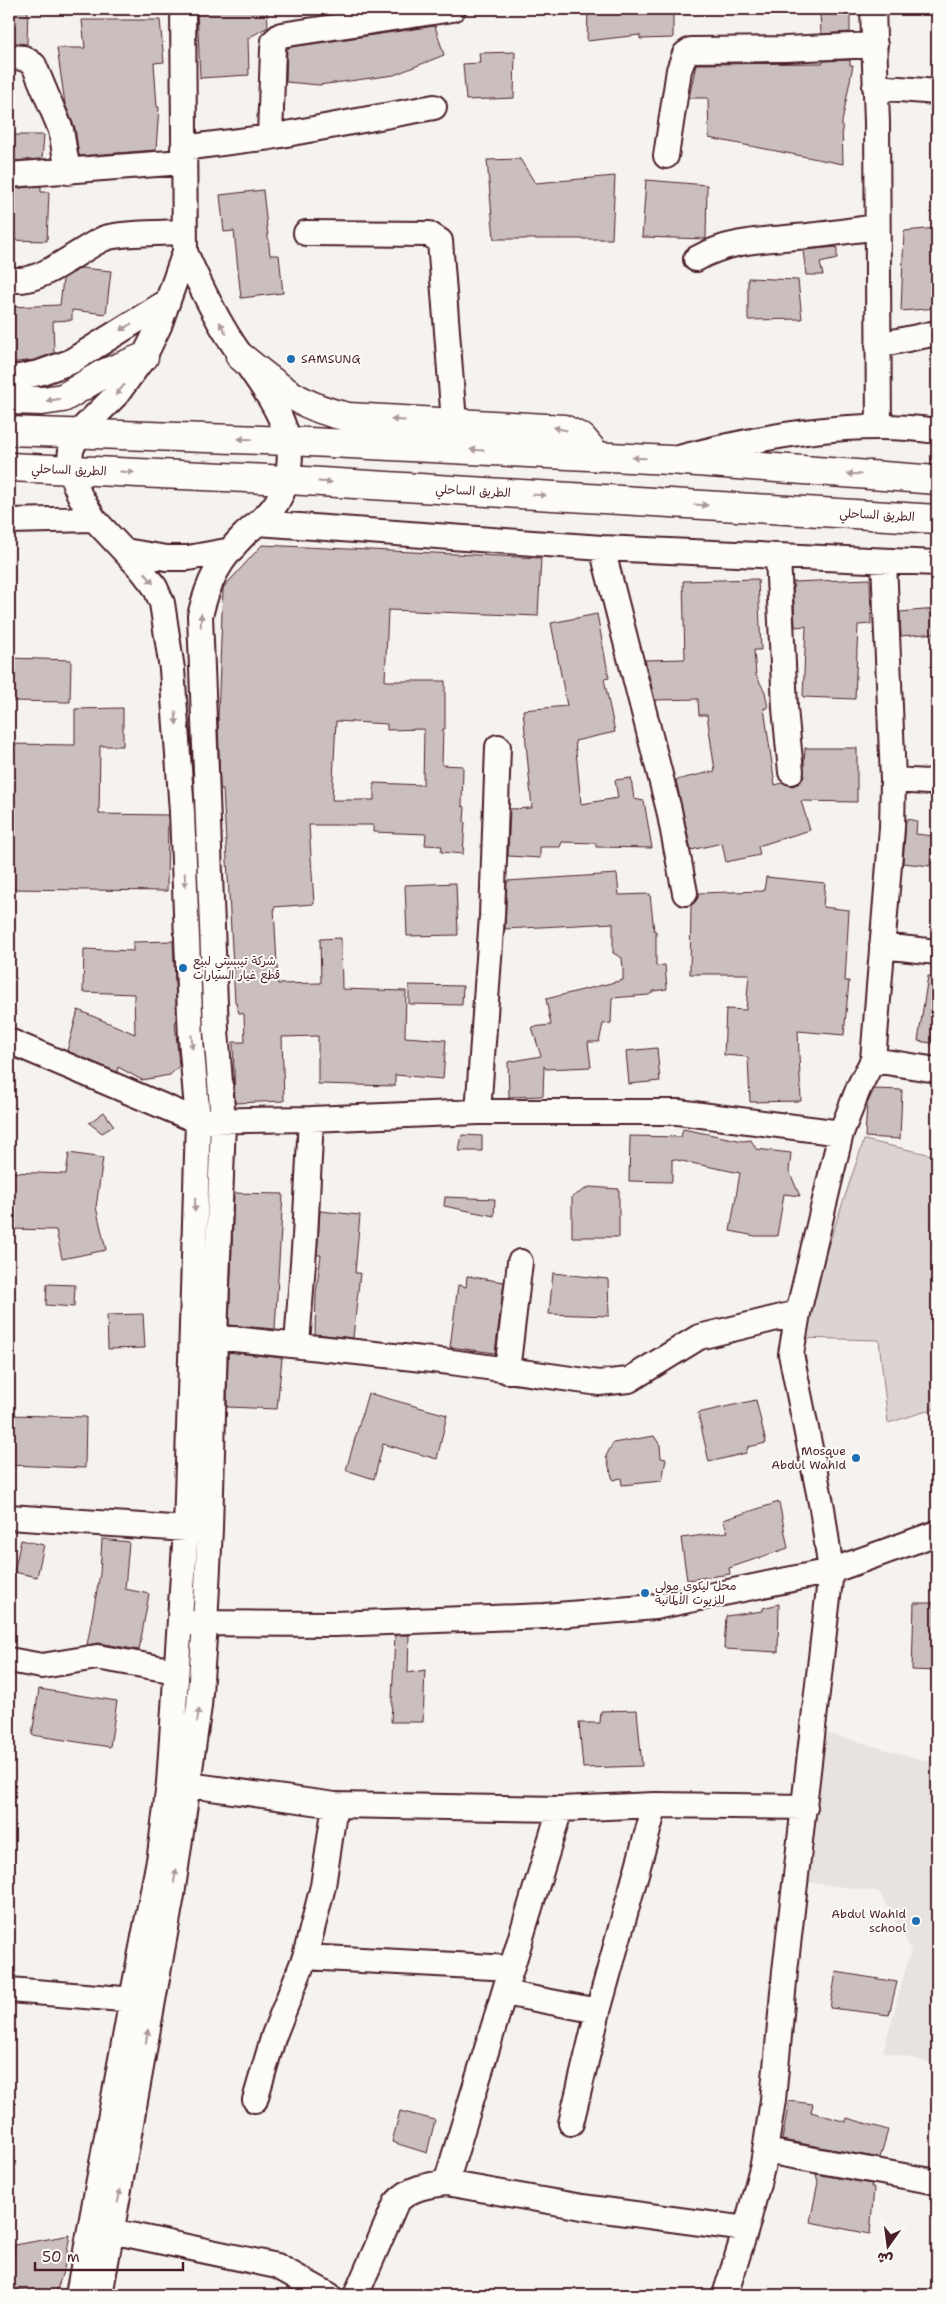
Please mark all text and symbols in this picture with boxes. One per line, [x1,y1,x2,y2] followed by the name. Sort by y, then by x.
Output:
[219,321,227,335] one-way arrow
[120,322,133,331] one-way arrow
[301,351,360,367] place label: SAMSUNG
[285,353,297,365] marker: SAMSUNG
[115,384,126,396] one-way arrow
[45,396,61,404] one-way arrow
[390,415,406,423] one-way arrow
[553,425,568,433] one-way arrow
[236,435,252,443] one-way arrow
[469,446,485,454] one-way arrow
[631,454,647,462] one-way arrow
[31,461,107,482] street label: الطريق الساحلي
[120,469,136,477] one-way arrow
[845,470,861,478] one-way arrow
[317,479,333,487] one-way arrow
[435,481,511,504] street label: الطريق الساحلي
[532,492,548,500] one-way arrow
[694,501,710,509] one-way arrow
[839,505,915,528] street label: الطريق الساحلي
[143,572,154,585] one-way arrow
[197,612,205,628] one-way arrow
[172,710,180,726] one-way arrow
[181,872,189,888] one-way arrow
[193,953,280,984] place label: شركة تيبستي لبيع قطع غيار السيارات
[177,962,189,974] marker: شركة تيبستي لبيع قطع غيار السيارات
[188,1035,196,1051] one-way arrow
[191,1197,199,1213] one-way arrow
[771,1443,846,1473] place label: Mosque Abdul Wahid
[850,1452,862,1464] marker: Mosque Abdul Wahid
[655,1578,736,1608] place label: محل ليكوي مولي للزيوت الألمانية
[639,1587,651,1599] marker: محل ليكوي مولي للزيوت الألمانية
[194,1706,202,1722] one-way arrow
[171,1867,179,1883] one-way arrow
[831,1906,906,1936] place label: Abdul Wahid school
[910,1915,922,1927] marker: Abdul Wahid school
[143,2027,151,2043] one-way arrow
[115,2187,123,2203] one-way arrow
[864,2222,914,2272] north arrow
[35,2239,182,2271] scale bar
[42,2247,80,2267] text: 50 m
[875,2248,895,2269] text: ش

